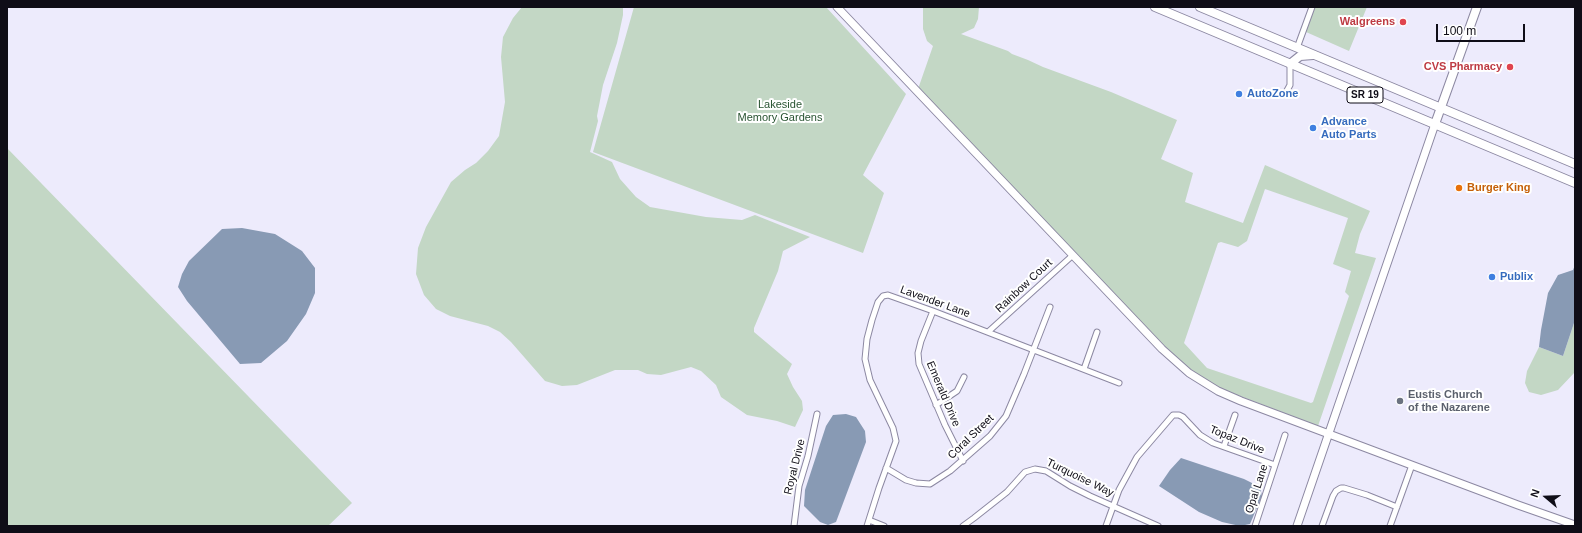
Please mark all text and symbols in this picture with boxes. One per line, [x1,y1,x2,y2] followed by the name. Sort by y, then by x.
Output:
[1340,15,1395,29] place label: Walgreens
[1438,16,1527,42] scale bar
[1398,17,1408,27] marker: Walgreens
[1443,24,1476,38] text: 100 m
[1424,60,1502,74] place label: CVS Pharmacy
[1505,62,1515,72] marker: CVS Pharmacy
[1247,87,1298,101] place label: AutoZone
[1347,87,1383,103] road number: SR 19
[1234,89,1244,99] marker: AutoZone
[738,98,822,124] park label: Lakeside Memory Gardens
[1321,115,1377,141] place label: Advance Auto Parts
[1308,123,1318,133] marker: Advance Auto Parts
[1467,181,1531,195] place label: Burger King
[1454,183,1464,193] marker: Burger King
[993,256,1055,316] street label: Rainbow Court
[1500,270,1533,284] place label: Publix
[1487,272,1497,282] marker: Publix
[898,283,972,321] street label: Lavender Lane
[923,359,963,429] street label: Emerald Drive
[1408,388,1490,414] place label: Eustis Church of the Nazarene
[1395,396,1405,406] marker: Eustis Church of the Nazarene
[945,412,997,462] street label: Coral Street
[1208,423,1266,457] street label: Topaz Drive
[782,438,808,496] street label: Royal Drive
[1044,456,1116,500] street label: Turquoise Way
[1243,463,1271,515] street label: Opal Lane
[1526,477,1566,517] north arrow
[1528,487,1542,499] text: N

